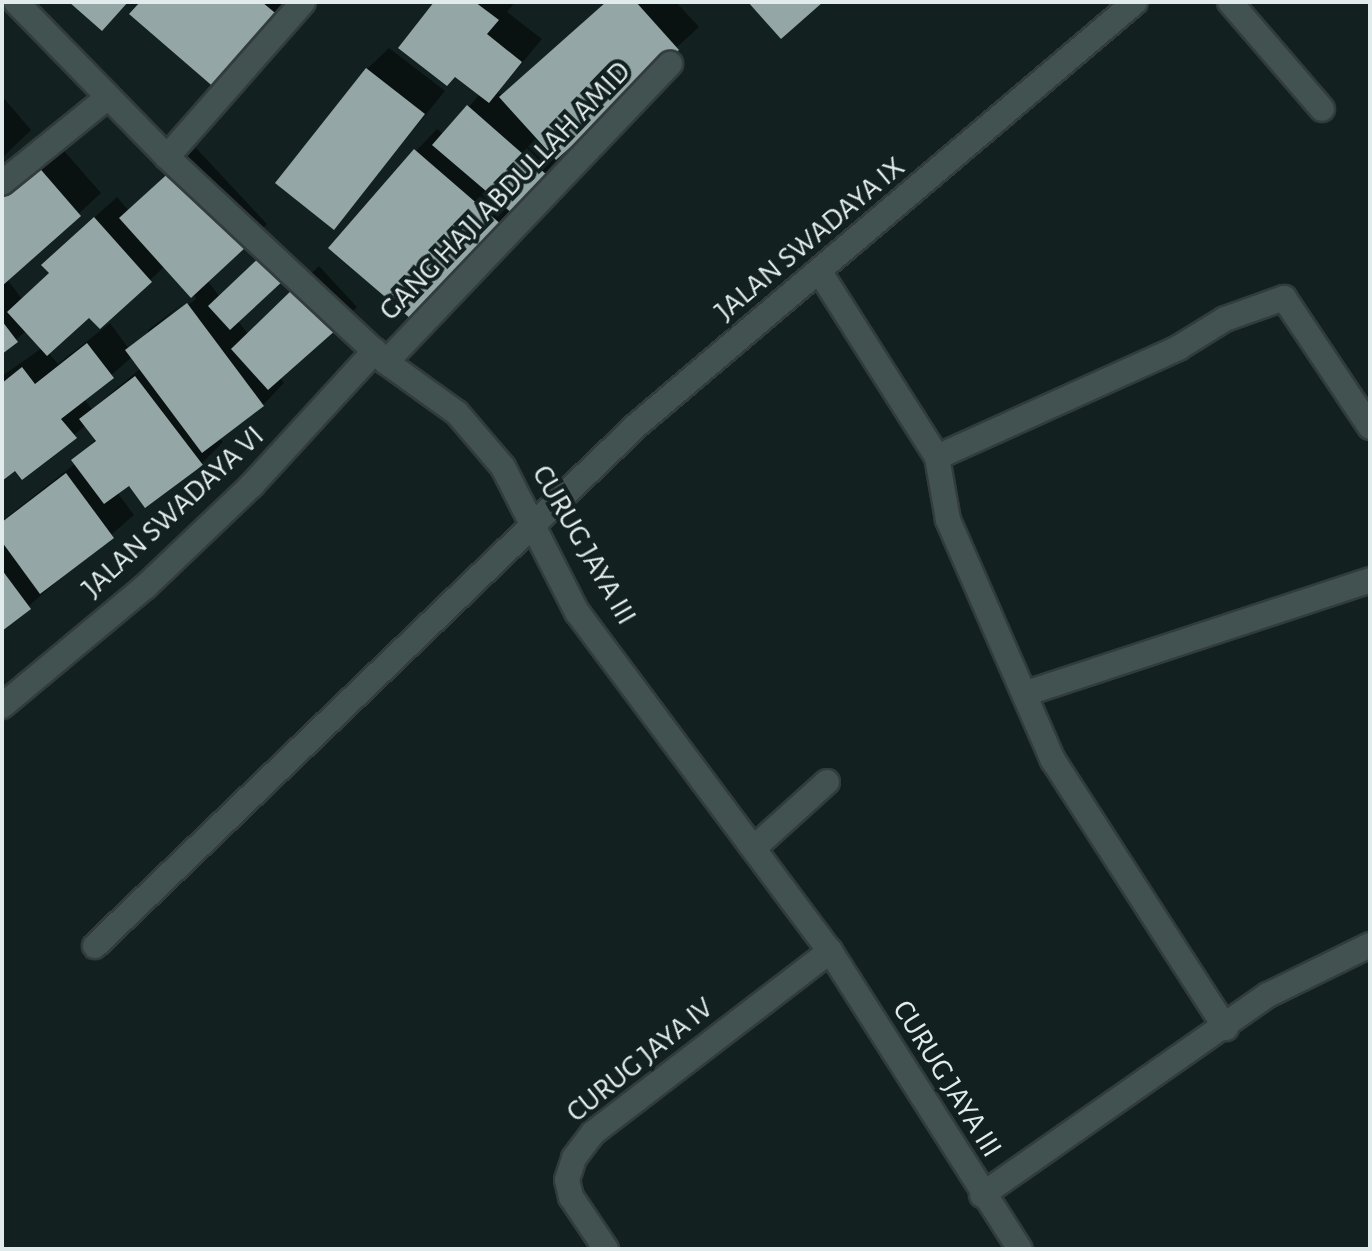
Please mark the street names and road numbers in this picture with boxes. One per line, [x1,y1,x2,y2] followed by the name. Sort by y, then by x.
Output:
[372,54,638,328] street label: GANG HAJI ABDULLAH AMID
[708,149,912,329] street label: JALAN SWADAYA IX
[74,418,272,606] street label: JALAN SWADAYA VI
[524,459,644,631] street label: CURUG JAYA III
[559,990,721,1130] street label: CURUG JAYA IV
[885,994,1009,1164] street label: CURUG JAYA III

